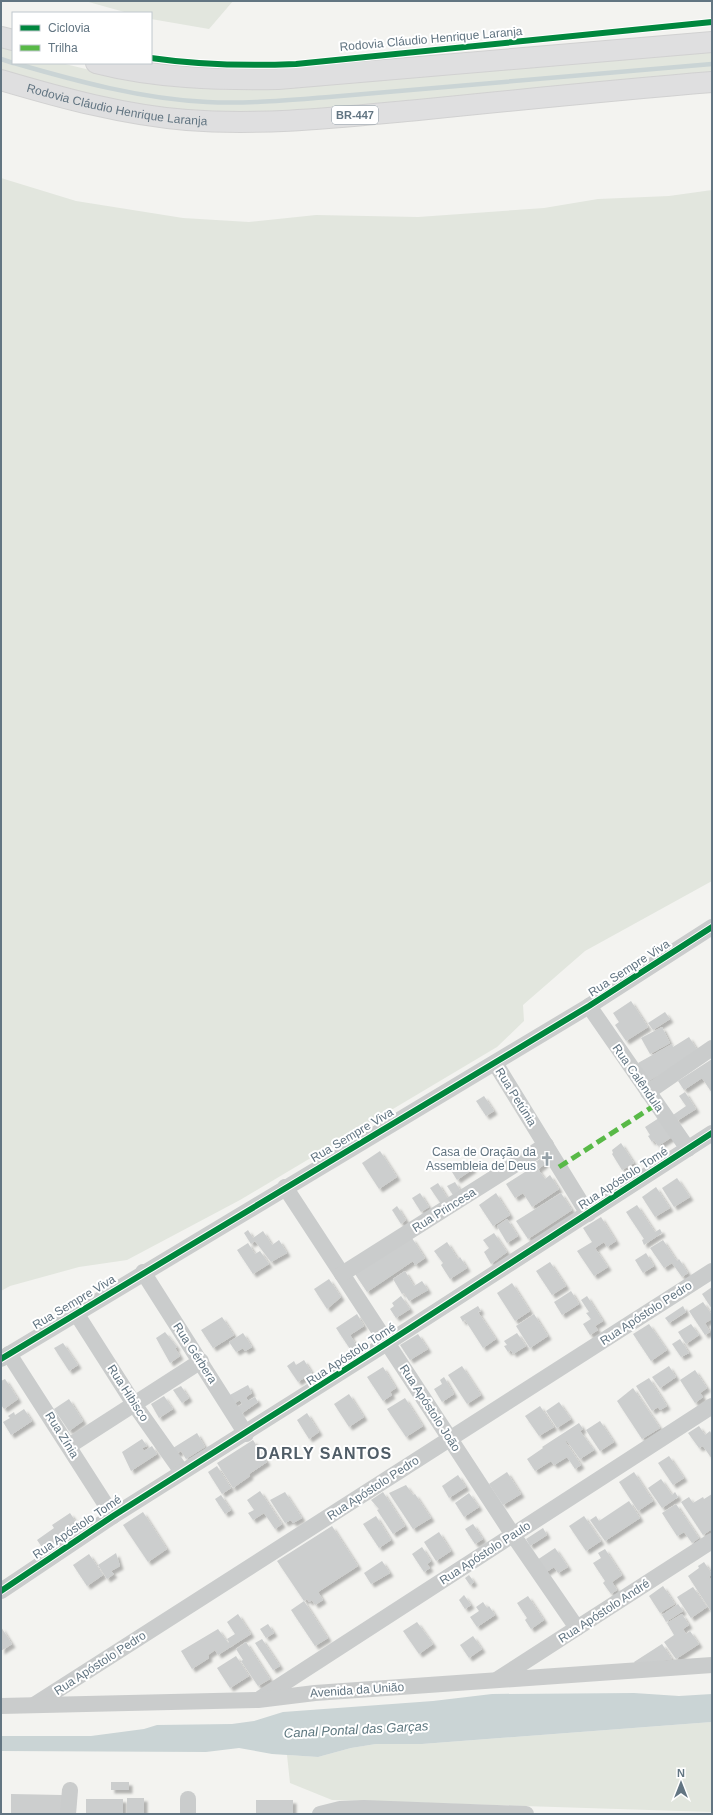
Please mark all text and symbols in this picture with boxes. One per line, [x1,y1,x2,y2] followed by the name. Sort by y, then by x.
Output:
[12,12,152,64] legend
[48,21,90,35] text: Ciclovia
[339,24,523,54] street label: Rodovia Cláudio Henrique Laranja
[48,41,78,55] text: Trilha
[25,81,208,128] street label: Rodovia Cláudio Henrique Laranja
[332,106,378,124] road number: BR-447
[586,936,672,999] street label: Rua Sempre Viva
[609,1041,667,1115] street label: Rua Calêndula
[493,1065,540,1129] street label: Rua Petúnia
[308,1105,396,1165] street label: Rua Sempre Viva
[576,1144,671,1212] street label: Rua Apóstolo Tomé
[426,1145,536,1173] place label: Casa de Oração da Assembleia de Deus
[539,1151,555,1167] church icon: Casa de Oração da Assembleia de Deus
[410,1185,479,1235] street label: Rua Princesa
[30,1272,118,1332] street label: Rua Sempre Viva
[597,1278,695,1348] street label: Rua Apóstolo Pedro
[170,1320,220,1386] street label: Rua Gérbera
[304,1320,399,1388] street label: Rua Apóstolo Tomé
[105,1362,152,1424] street label: Rua Hibisco
[397,1362,463,1454] street label: Rua Apóstolo João
[42,1409,82,1461] street label: Rua Zínia
[256,1445,392,1462] district label: DARLY SANTOS
[324,1453,422,1523] street label: Rua Apóstolo Pedro
[30,1492,124,1562] street label: Rua Apóstolo Tomé
[437,1518,533,1588] street label: Rua Apóstolo Paulo
[556,1576,653,1646] street label: Rua Apóstolo André
[51,1628,149,1698] street label: Rua Apóstolo Pedro
[309,1680,405,1700] street label: Avenida da União
[283,1718,429,1741] water label: Canal Pontal das Garças
[661,1763,701,1803] north arrow
[677,1767,685,1779] text: N

